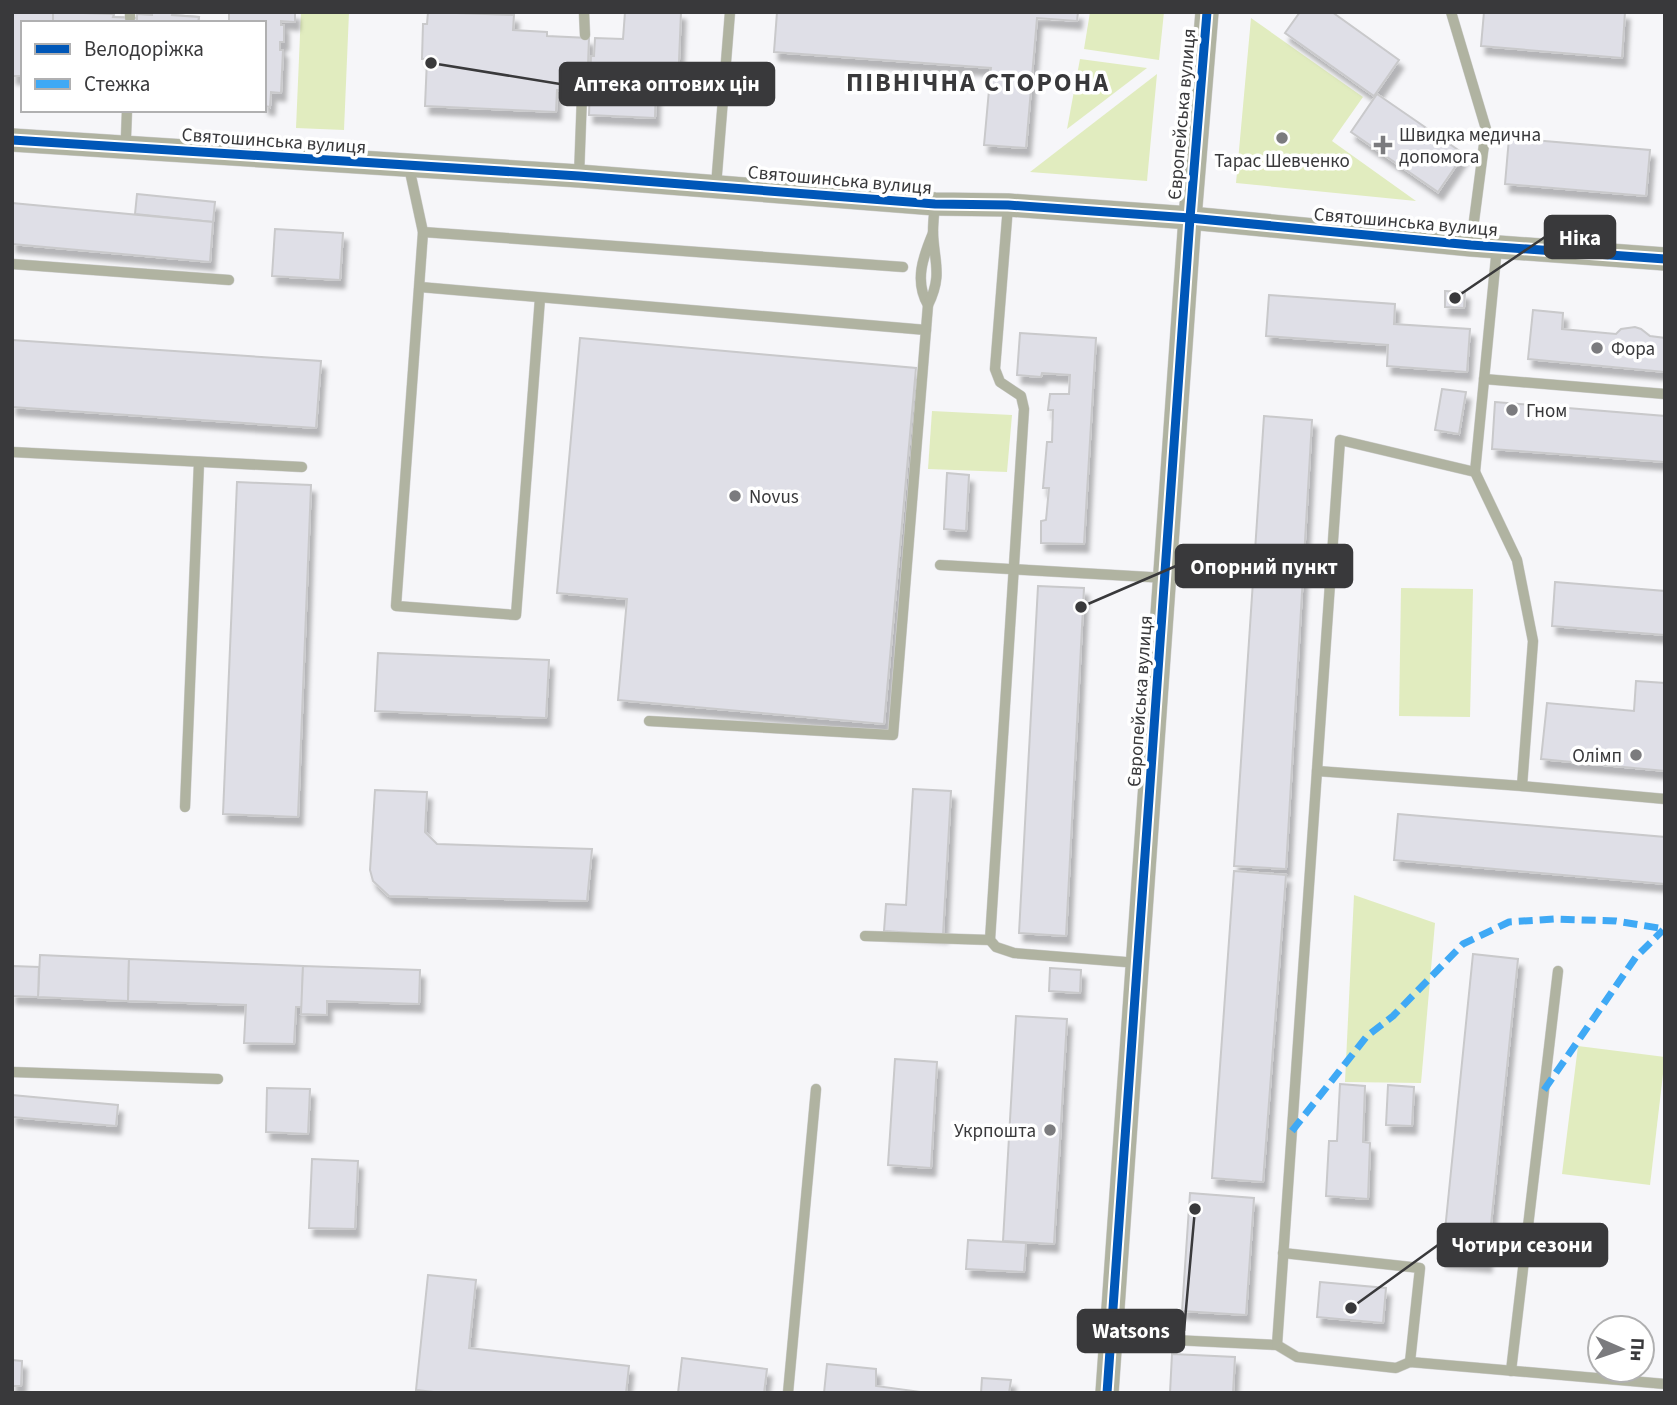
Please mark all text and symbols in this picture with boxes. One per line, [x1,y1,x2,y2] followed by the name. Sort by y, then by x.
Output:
[21,21,266,112] legend
[1162,27,1203,201] street label: Європейська вулиця
[84,34,204,64] text: Велодоріжка
[560,63,774,105] callout: Аптека оптових цін
[846,64,1110,101] district label: ПІВНІЧНА СТОРОНА
[84,69,150,99] text: Стежка
[573,69,760,99] text: Аптека оптових цін
[181,122,367,161] street label: Святошинська вулиця
[1399,122,1541,171] place label: Швидка медична допомога
[1274,130,1290,146] marker: Тарас Шевченко
[1373,135,1393,155] marker: Швидка медична допомога
[1214,148,1350,175] place label: Тарас Шевченко
[747,159,933,202] street label: Святошинська вулиця
[1313,201,1499,244] street label: Святошинська вулиця
[1545,216,1615,258] callout: Ніка
[1559,223,1601,253] text: Ніка
[1611,336,1655,363] place label: Фора
[1589,340,1605,356] marker: Фора
[1526,398,1567,425] place label: Гном
[1504,402,1520,418] marker: Гном
[749,484,799,511] place label: Novus
[727,488,743,504] marker: Novus
[1176,545,1352,587] callout: Опорний пункт
[1190,552,1338,582] text: Опорний пункт
[1121,614,1160,788] street label: Європейська вулиця
[1572,743,1622,770] place label: Олімп
[1628,747,1644,763] marker: Олімп
[954,1118,1036,1145] place label: Укрпошта
[1042,1122,1058,1138] marker: Укрпошта
[1438,1224,1607,1266] callout: Чотири сезони
[1451,1230,1593,1260] text: Чотири сезони
[1078,1310,1184,1352] callout: Watsons
[1586,1314,1656,1384] north arrow
[1092,1316,1170,1346] text: Watsons
[1623,1337,1650,1362] text: Пн

